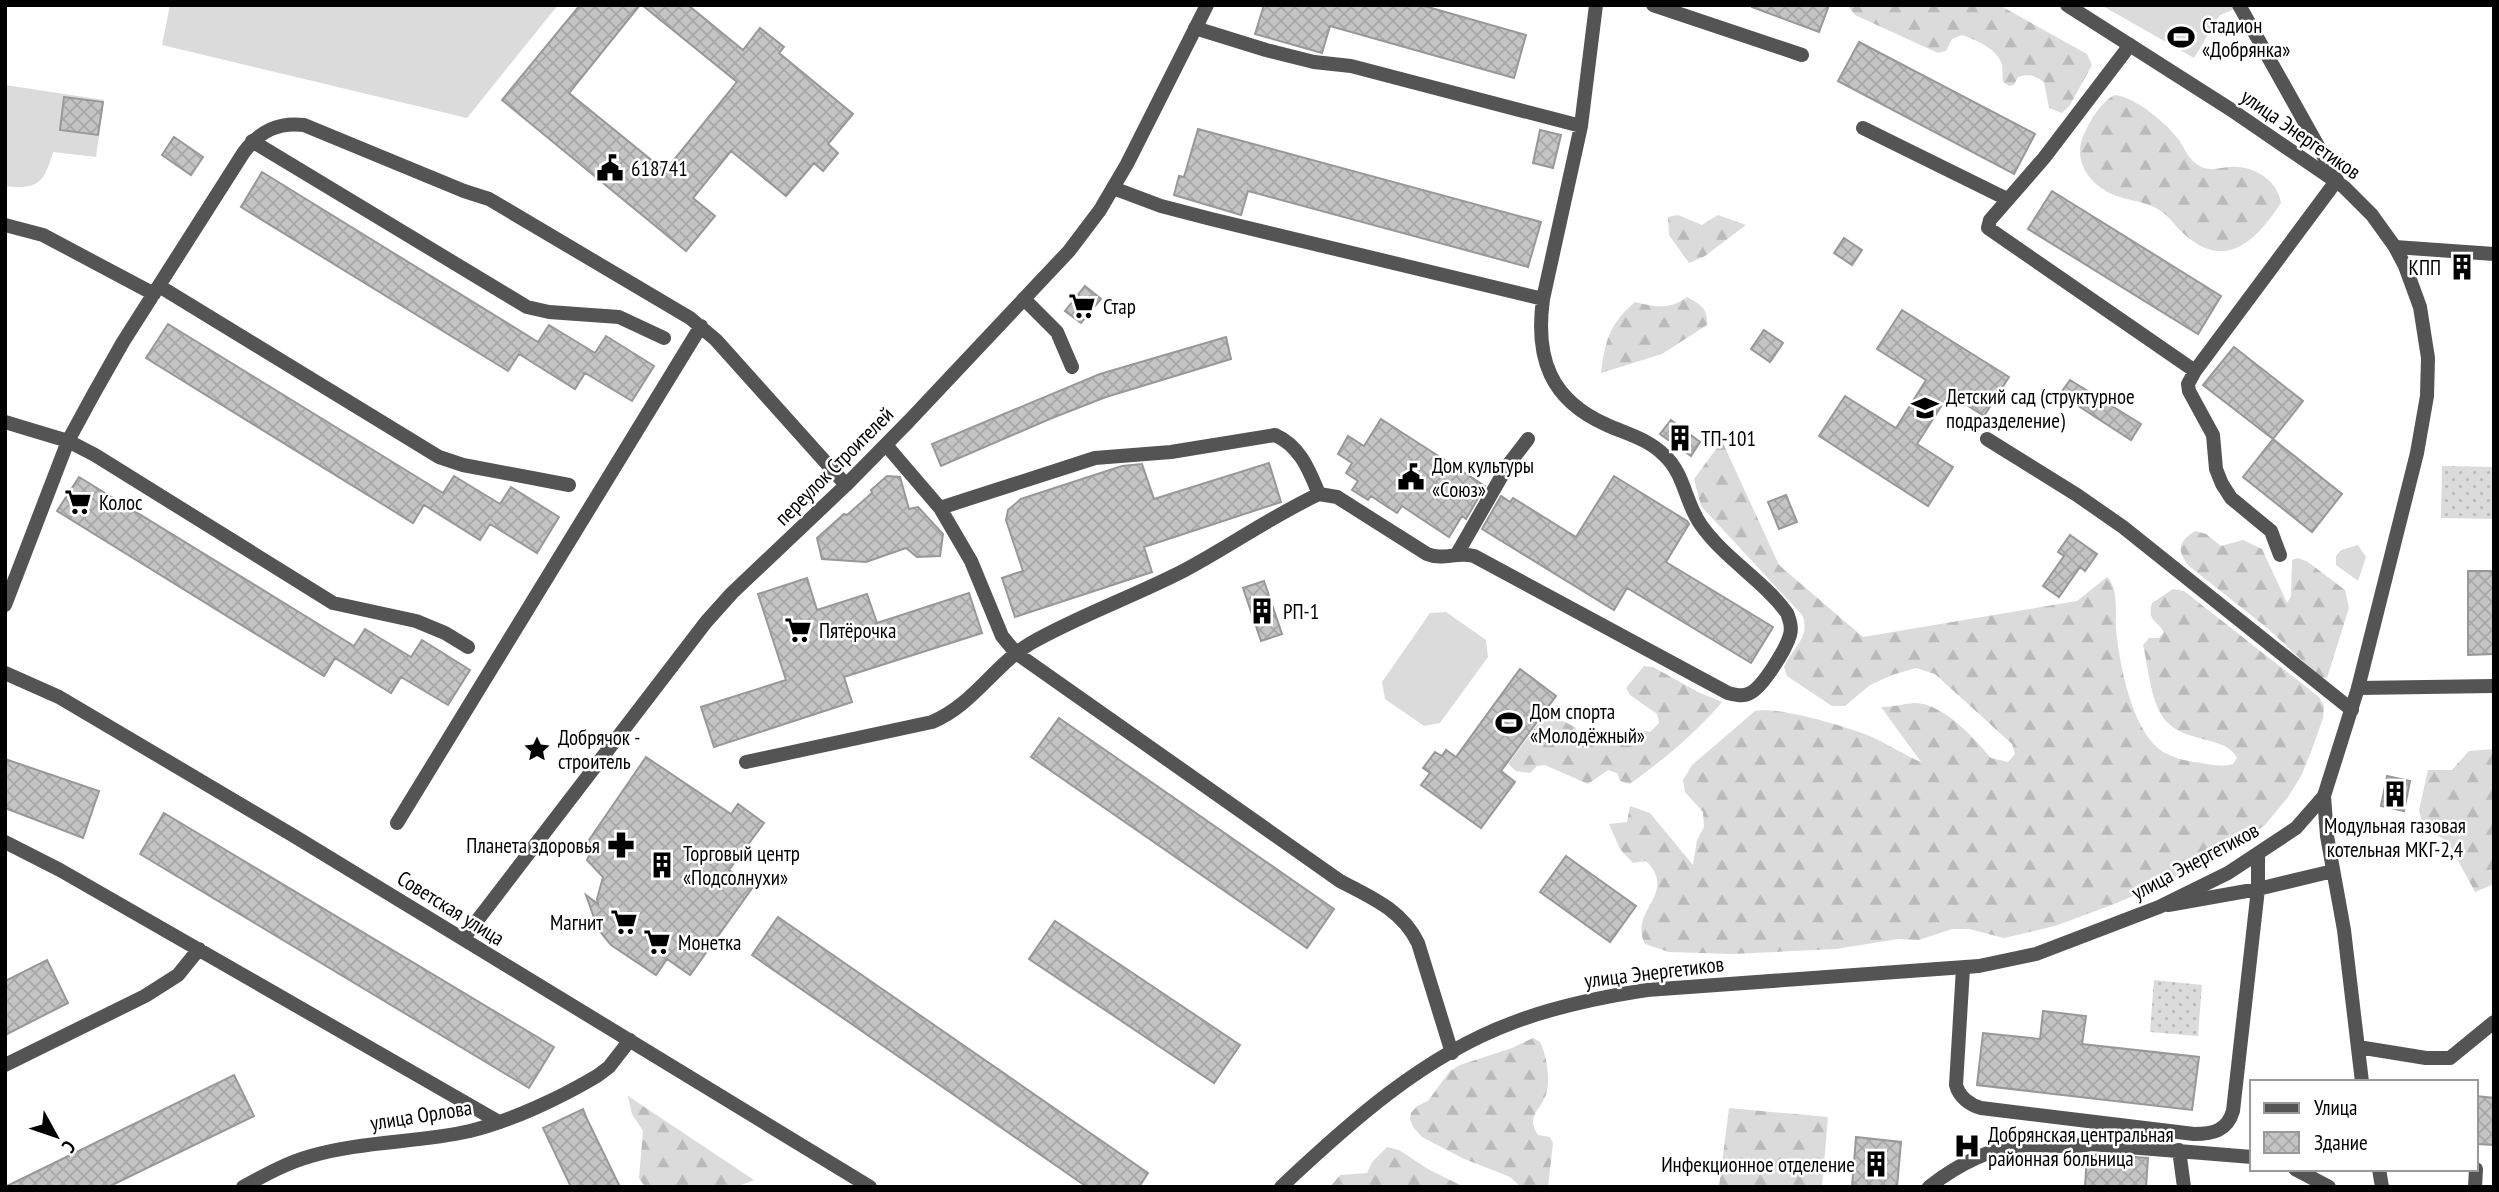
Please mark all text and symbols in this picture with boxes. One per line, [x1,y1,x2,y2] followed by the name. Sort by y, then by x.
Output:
[2202,12,2290,63] place label: Стадион «Добрянка»
[2166,22,2196,52] sports icon: Стадион «Добрянка»
[2236,83,2366,185] street label: улица Энергетиков
[595,153,625,183] public building icon: 618741
[631,155,688,182] place label: 618741
[2447,252,2477,282] building icon: КПП
[2409,254,2441,281] place label: КПП
[1067,291,1097,321] supermarket icon: Стар
[1103,293,1136,320] place label: Стар
[1946,383,2135,434] place label: Детский сад (структурное подразделение)
[1910,393,1940,423] school or university icon: Детский сад (структурное подразделение)
[769,401,899,531] street label: переулок Строителей
[1665,423,1695,453] building icon: ТП-101
[1701,425,1756,452] place label: ТП-101
[1432,452,1534,503] place label: Дом культуры «Союз»
[1396,462,1426,492] public building icon: Дом культуры «Союз»
[63,487,93,517] supermarket icon: Колос
[99,489,143,516] place label: Колос
[1247,596,1277,626] building icon: РП-1
[1283,598,1319,625] place label: РП-1
[783,615,813,645] supermarket icon: Пятёрочка
[819,617,896,644] place label: Пятёрочка
[1530,698,1645,749] place label: Дом спорта «Молодёжный»
[1494,708,1524,738] sports icon: Дом спорта «Молодёжный»
[558,724,640,775] place label: Добрячок - строитель
[522,734,552,764] place icon: Добрячок - строитель
[2380,779,2410,809] building icon: Модульная газовая котельная МКГ-2,4
[2324,812,2466,863] place label: Модульная газовая котельная МКГ-2,4
[2127,816,2263,906] street label: улица Энергетиков
[606,830,636,860] pharmacy icon: Планета здоровья
[466,832,600,859] place label: Планета здоровья
[683,840,800,891] place label: Торговый центр «Подсолнухи»
[647,850,677,880] building icon: Торговый центр «Подсолнухи»
[392,864,510,952] street label: Советская улица
[609,907,639,937] supermarket icon: Магнит
[550,909,603,936] place label: Магнит
[642,927,672,957] supermarket icon: Монетка
[678,929,741,956] place label: Монетка
[1583,950,1725,994] street label: улица Энергетиков
[2250,1080,2478,1171] legend
[368,1094,474,1136] street label: улица Орлова
[2314,1094,2357,1121] text: Улица
[21,1101,91,1171] north arrow
[1988,1121,2174,1172] place label: Добрянская центральная районная больница
[2314,1129,2368,1156] text: Здание
[1952,1131,1982,1161] hospital icon: Добрянская центральная районная больница
[57,1136,81,1158] text: С
[1861,1149,1891,1179] building icon: Инфекционное отделение
[1661,1151,1855,1178] place label: Инфекционное отделение

